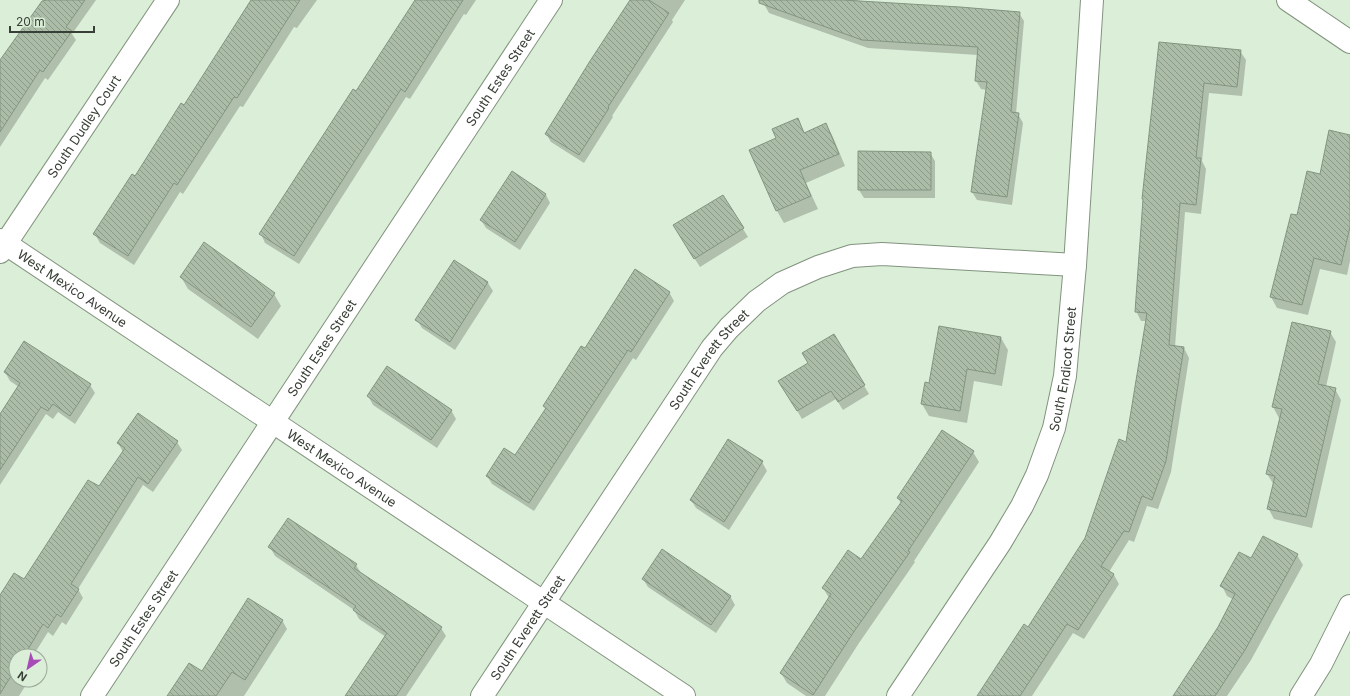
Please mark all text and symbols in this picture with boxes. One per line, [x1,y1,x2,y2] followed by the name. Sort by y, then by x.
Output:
[10,8,94,34] scale bar
[16,14,45,29] text: 20 m
[462,26,538,129] street label: South Estes Street
[44,72,124,181] street label: South Dudley Court
[15,246,130,331] street label: West Mexico Avenue
[284,296,359,400] street label: South Estes Street
[665,306,752,413] street label: South Everett Street
[1045,306,1079,433] street label: South Endicot Street
[284,426,400,510] street label: West Mexico Avenue
[105,567,181,670] street label: South Estes Street
[487,572,568,683] street label: South Everett Street
[8,648,48,688] north arrow
[15,668,30,684] text: N

